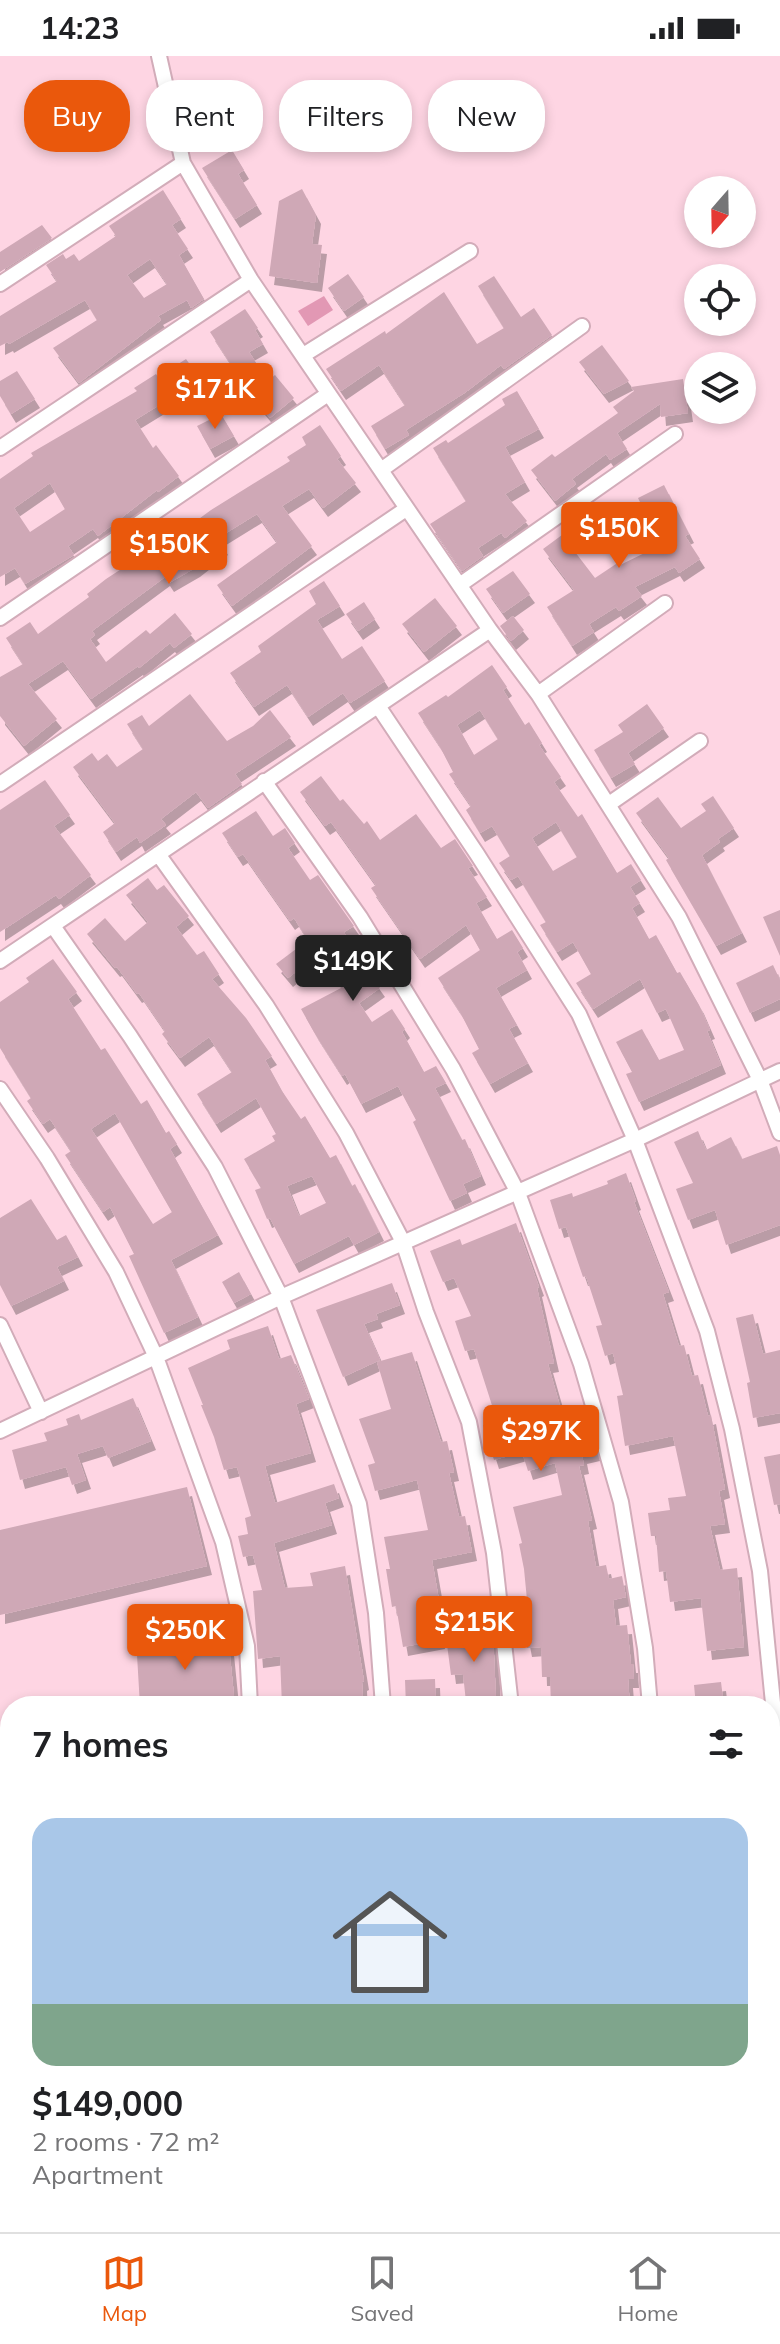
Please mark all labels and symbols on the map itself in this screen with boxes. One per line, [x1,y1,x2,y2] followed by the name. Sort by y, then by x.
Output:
[684,176,756,248] north arrow
[159,363,271,431] pin: $171K
[563,502,675,570] pin: $150K
[113,518,225,586] pin: $150K
[297,935,409,1003] pin: $149K
[485,1405,597,1473] pin: $297K
[418,1596,530,1664] pin: $215K
[129,1604,241,1672] pin: $250K

